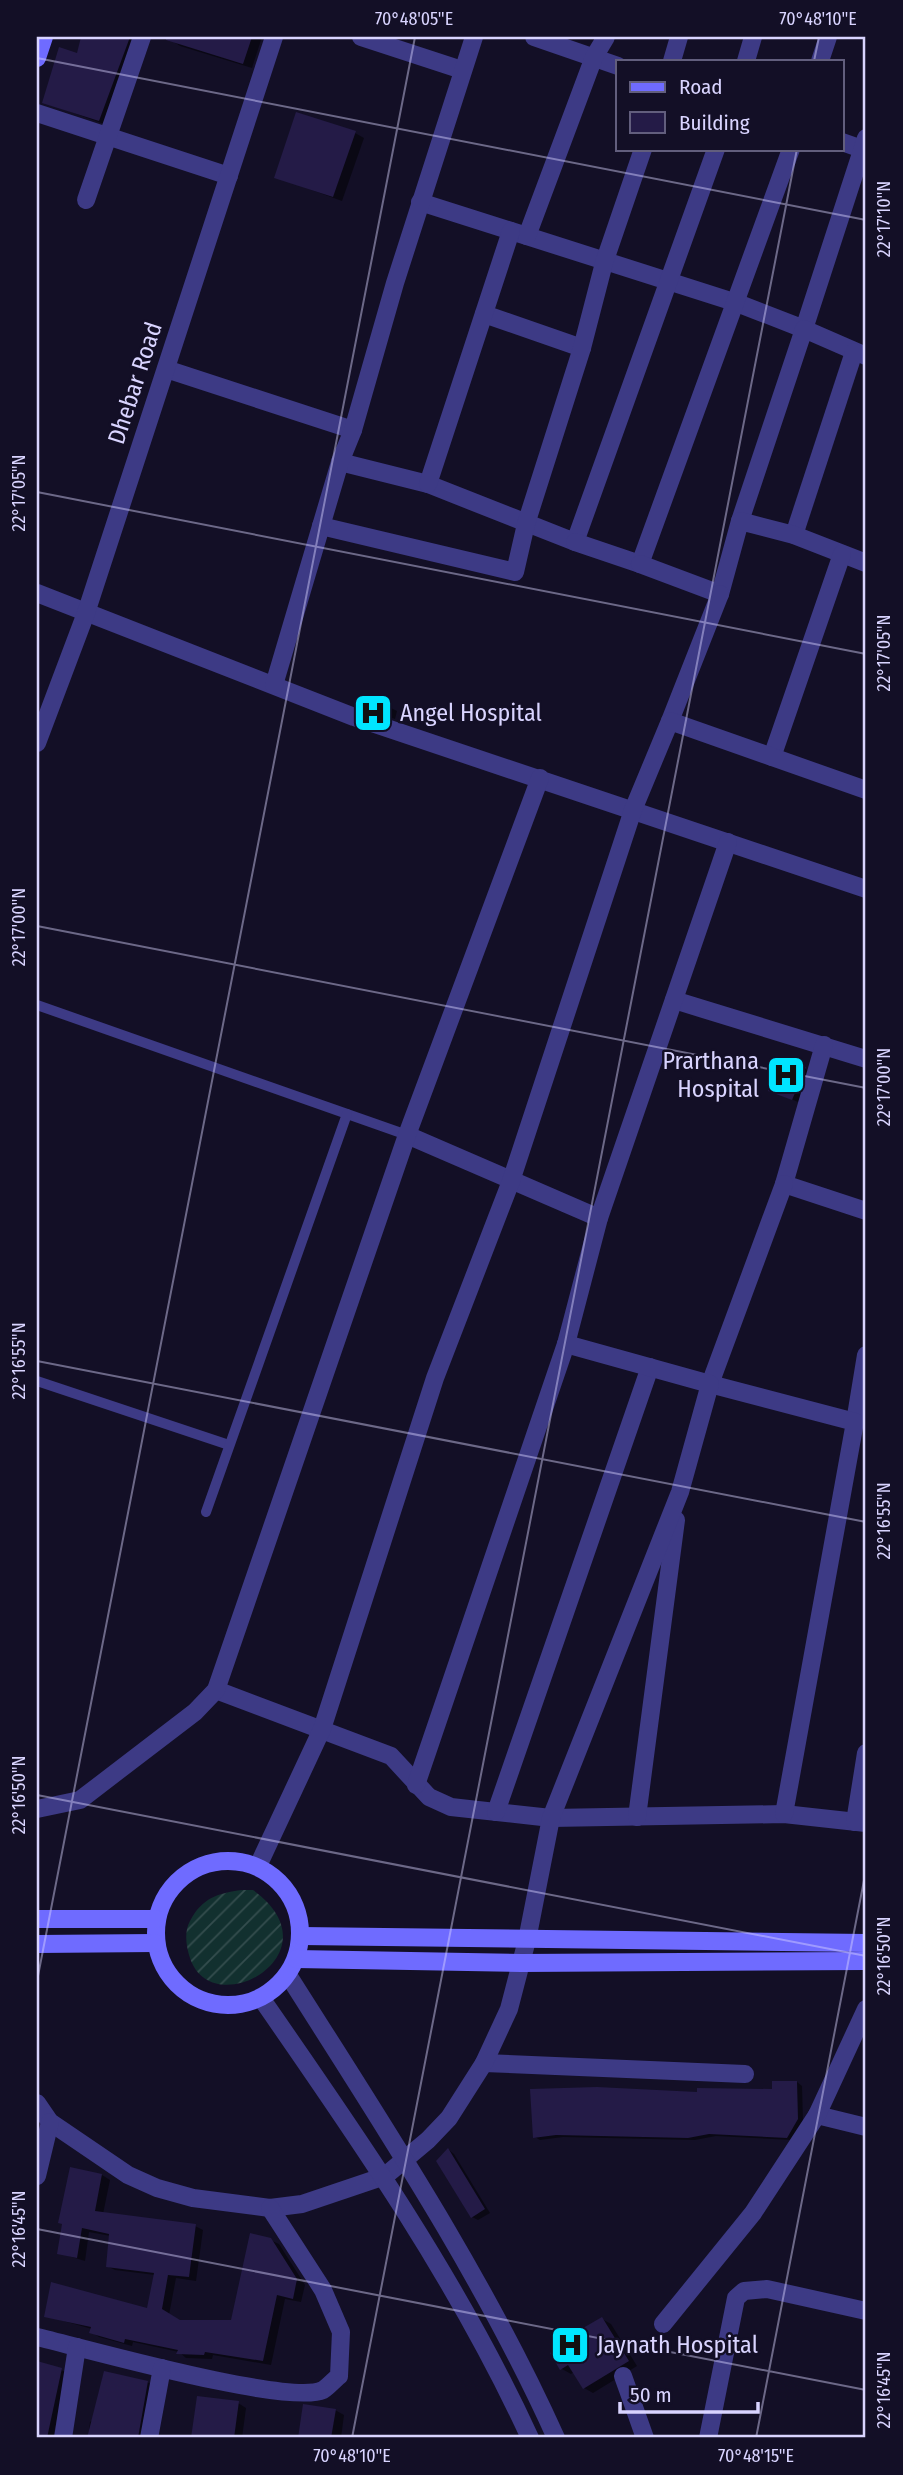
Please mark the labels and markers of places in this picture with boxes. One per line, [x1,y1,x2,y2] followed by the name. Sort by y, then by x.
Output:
[352,692,394,734] hospital icon: Angel Hospital
[400,699,542,727] place label: Angel Hospital
[662,1047,759,1103] place label: Prarthana Hospital
[765,1054,807,1096] hospital icon: Prarthana Hospital
[549,2324,591,2366] hospital icon: Jaynath Hospital
[597,2331,758,2359] place label: Jaynath Hospital

